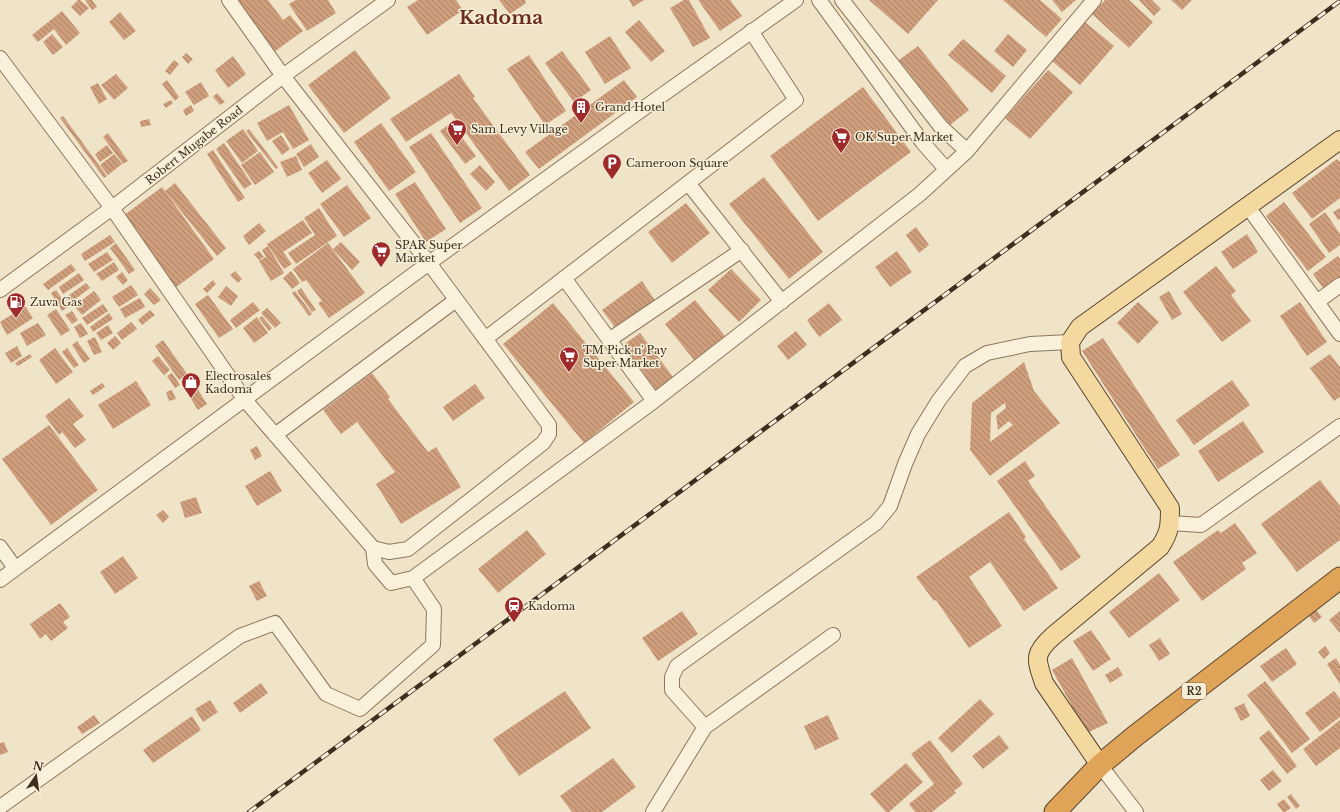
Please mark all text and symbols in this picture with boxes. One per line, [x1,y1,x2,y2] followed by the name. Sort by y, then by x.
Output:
[459,6,543,29] district label: Kadoma
[570,96,592,124] building icon: Grand Hotel
[595,100,666,114] place label: Grand Hotel
[143,102,246,187] street label: Robert Mugabe Road
[446,118,468,146] supermarket icon: Sam Levy Village
[471,122,568,136] place label: Sam Levy Village
[830,126,852,154] supermarket icon: OK Super Market
[855,130,954,144] place label: OK Super Market
[601,152,623,180] parking icon: Cameroon Square
[626,156,728,170] place label: Cameroon Square
[395,238,463,265] place label: SPAR Super Market
[370,240,392,268] supermarket icon: SPAR Super Market
[5,291,27,319] fuel station icon: Zuva Gas
[30,295,82,309] place label: Zuva Gas
[583,343,667,370] place label: TM Pick n' Pay Super Market
[558,345,580,373] supermarket icon: TM Pick n' Pay Super Market
[205,369,271,396] place label: Electrosales Kadoma
[180,371,202,399] shop icon: Electrosales Kadoma
[503,595,525,623] station icon: Kadoma
[528,599,576,613] place label: Kadoma
[1182,683,1206,699] road number: R2
[16,756,56,796] north arrow
[32,758,46,774] text: N

